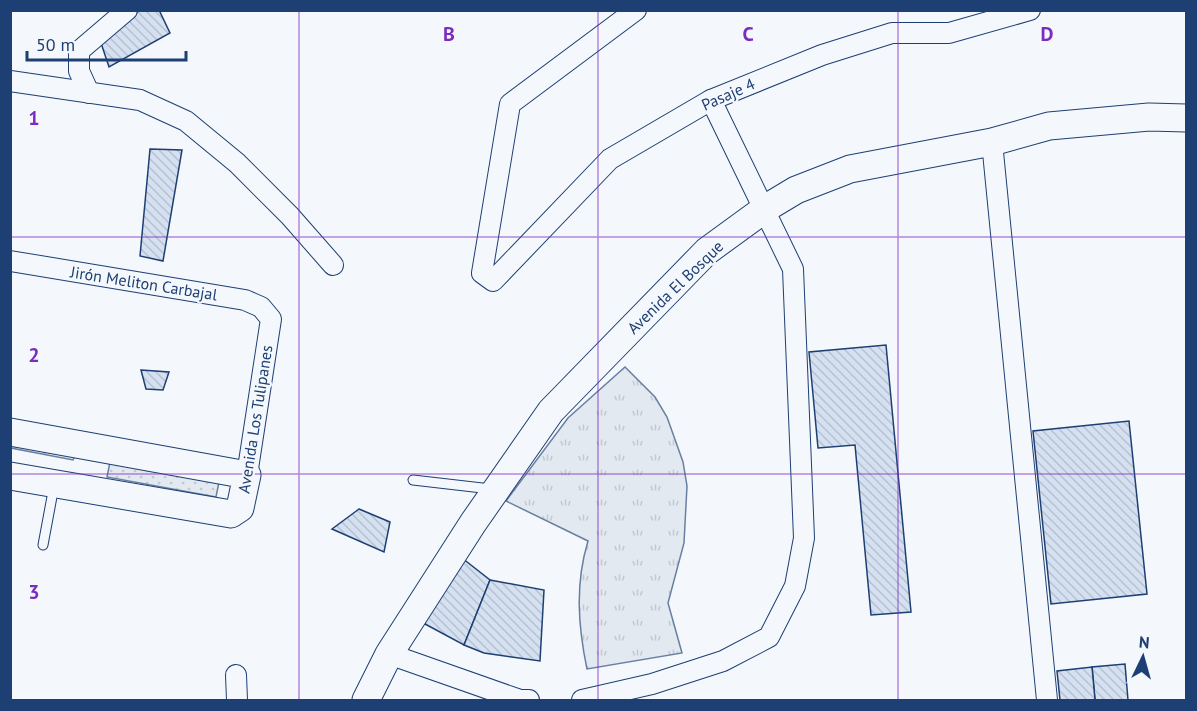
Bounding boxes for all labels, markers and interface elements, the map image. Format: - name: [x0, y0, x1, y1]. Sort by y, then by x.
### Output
- text: B: [443, 21, 455, 47]
- text: C: [742, 21, 754, 47]
- text: D: [1041, 21, 1054, 47]
- scale bar: [27, 24, 186, 62]
- text: 50 m: [36, 33, 75, 56]
- street label: Pasaje 4: [698, 73, 758, 115]
- text: 1: [28, 105, 40, 131]
- street label: Avenida El Bosque: [623, 236, 727, 338]
- street label: Jirón Meliton Carbajal: [68, 261, 219, 305]
- text: 2: [28, 342, 40, 368]
- street label: Avenida Los Tulipanes: [233, 343, 277, 495]
- text: 3: [28, 579, 40, 605]
- north arrow: [1113, 627, 1173, 687]
- text: N: [1138, 632, 1150, 652]

